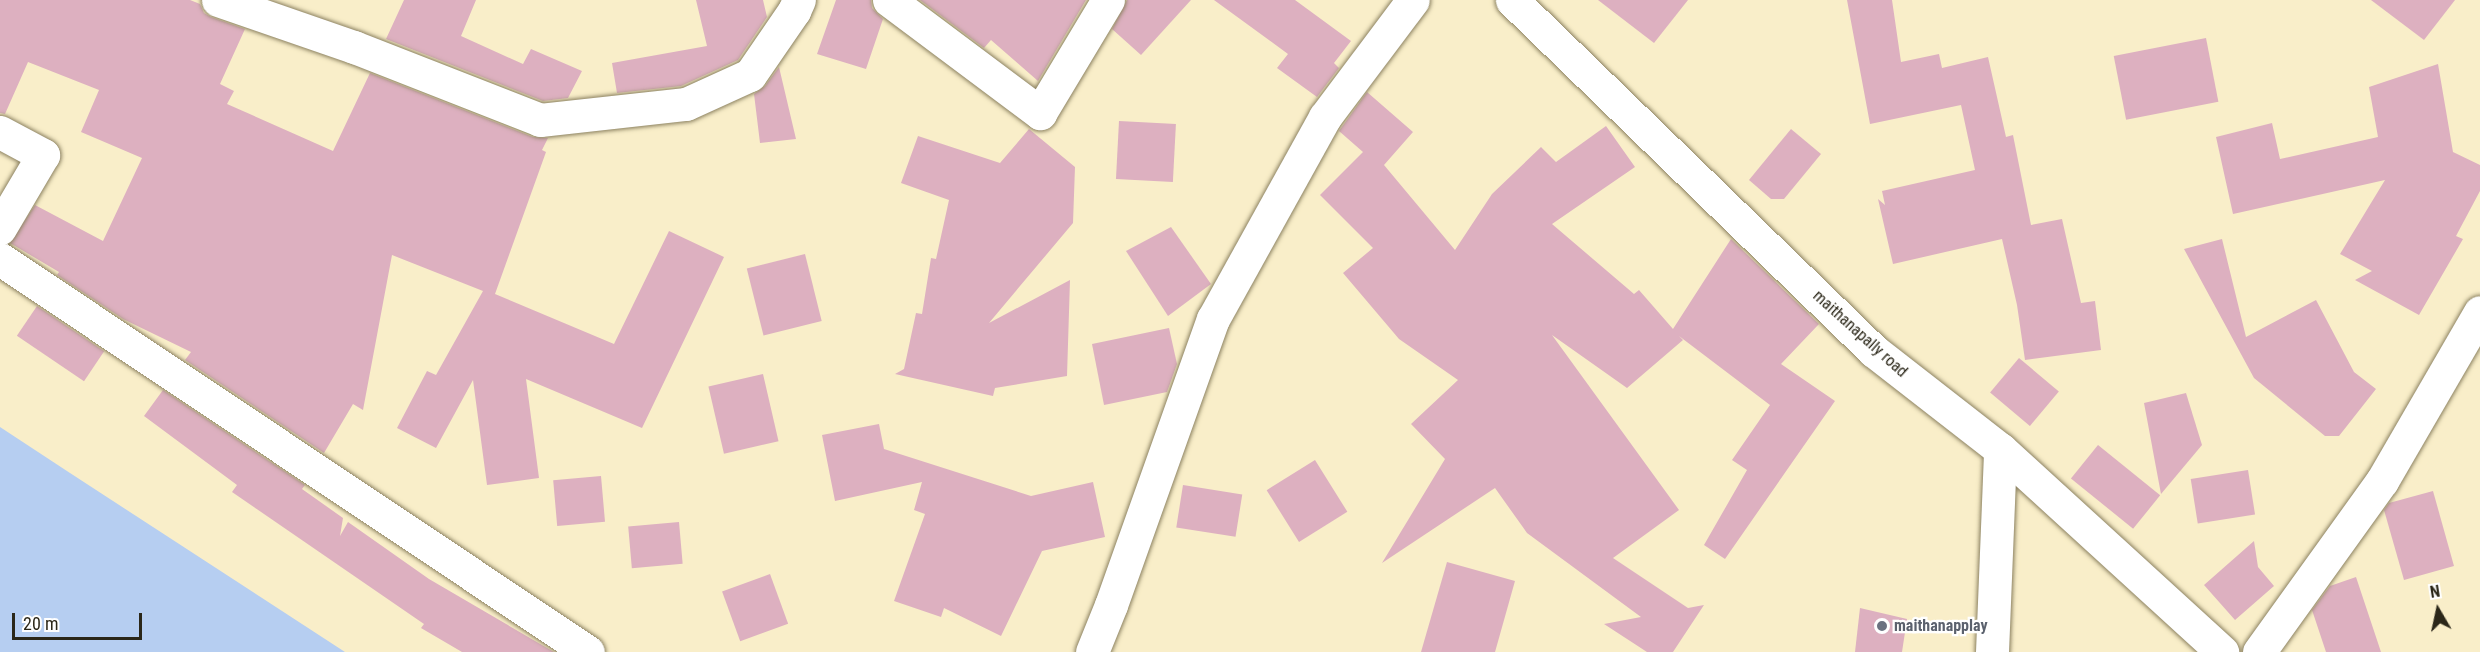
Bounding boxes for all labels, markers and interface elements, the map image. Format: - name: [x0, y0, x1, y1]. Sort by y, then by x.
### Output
- street label: maithanapally road: [1809, 287, 1911, 381]
- north arrow: [2408, 580, 2468, 640]
- text: N: [2429, 582, 2441, 602]
- scale bar: [15, 601, 146, 639]
- text: 20 m: [23, 613, 58, 634]
- place label: maithanapplay: [1894, 616, 1988, 636]
- marker: maithanapplay: [1875, 619, 1889, 633]

